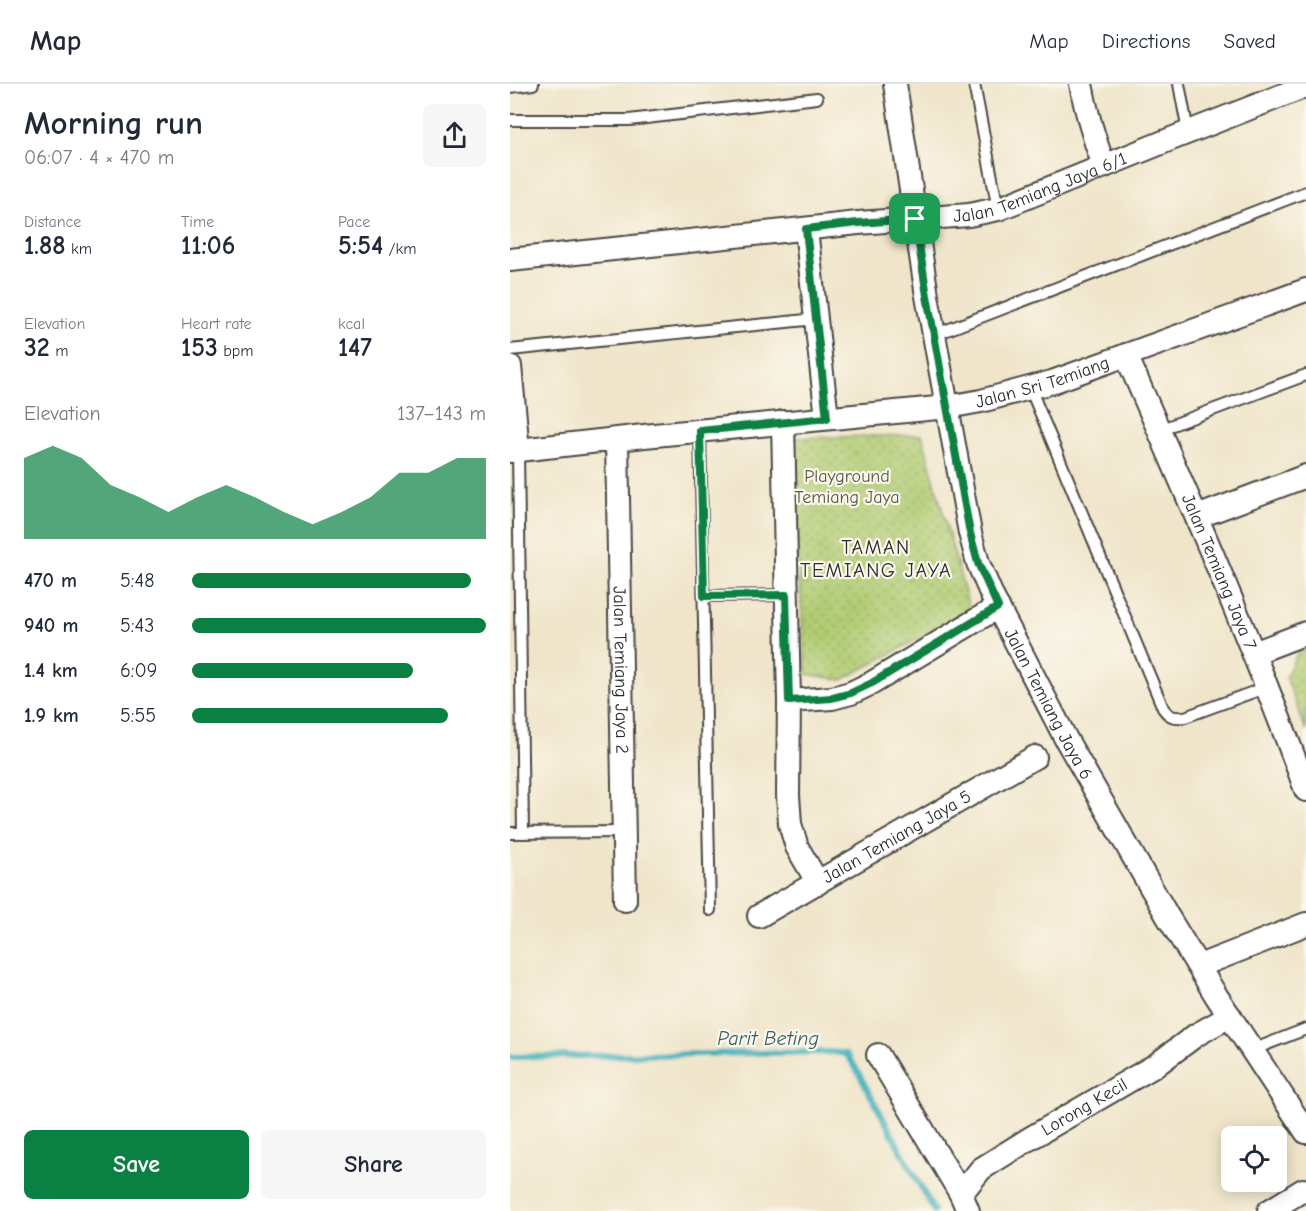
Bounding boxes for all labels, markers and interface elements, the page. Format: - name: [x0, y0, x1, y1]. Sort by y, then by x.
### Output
- text: Map: [30, 25, 81, 57]
- text: Map: [1029, 29, 1069, 53]
- text: Directions: [1102, 29, 1191, 53]
- text: Saved: [1224, 29, 1276, 53]
- text: Morning run: [24, 104, 203, 142]
- button: share: [423, 104, 486, 167]
- text: 06:07 · 4 × 470 m: [24, 146, 174, 169]
- street label: Jalan Temiang Jaya 6/1: [953, 148, 1130, 227]
- pin: [889, 193, 940, 244]
- icon: arrive: [898, 202, 931, 235]
- text: Distance: [24, 213, 81, 231]
- text: Time: [181, 213, 214, 231]
- text: Pace: [338, 213, 370, 231]
- text: 1.88: [24, 231, 66, 261]
- text: 11:06: [181, 231, 235, 261]
- text: 5:54: [338, 231, 383, 261]
- text: km: [66, 240, 92, 258]
- text: /km: [383, 240, 417, 258]
- text: Elevation: [24, 315, 85, 333]
- text: Heart rate: [181, 315, 252, 333]
- text: kcal: [338, 315, 365, 333]
- text: 32: [24, 333, 50, 363]
- text: 153: [181, 333, 218, 363]
- text: 147: [338, 333, 372, 363]
- text: m: [50, 342, 68, 360]
- text: bpm: [218, 342, 253, 360]
- street label: Jalan Sri Temiang: [974, 352, 1112, 412]
- text: Elevation: [24, 402, 101, 425]
- text: 137–143 m: [397, 402, 486, 425]
- park label: Playground Temiang Jaya: [794, 466, 900, 508]
- street label: Jalan Temiang Jaya 7: [1177, 491, 1261, 653]
- district label: TAMAN TEMIANG JAYA: [800, 536, 952, 582]
- text: 470 m: [24, 569, 77, 592]
- text: 5:48: [120, 569, 154, 592]
- street label: Jalan Temiang Jaya 2: [609, 586, 633, 754]
- text: 940 m: [24, 614, 78, 637]
- text: 5:43: [120, 614, 154, 637]
- street label: Jalan Temiang Jaya 6: [1000, 625, 1097, 783]
- text: 1.4 km: [24, 659, 78, 682]
- text: 6:09: [120, 659, 157, 682]
- text: 1.9 km: [24, 704, 79, 727]
- text: 5:55: [120, 704, 156, 727]
- street label: Jalan Temiang Jaya 5: [819, 786, 975, 888]
- water label: Parit Beting: [717, 1027, 819, 1050]
- street label: Lorong Kecil: [1038, 1074, 1131, 1140]
- map controls: [1221, 1126, 1287, 1192]
- button: locate: [1221, 1126, 1287, 1192]
- button: Save: [24, 1130, 249, 1199]
- button: Share: [261, 1130, 486, 1199]

